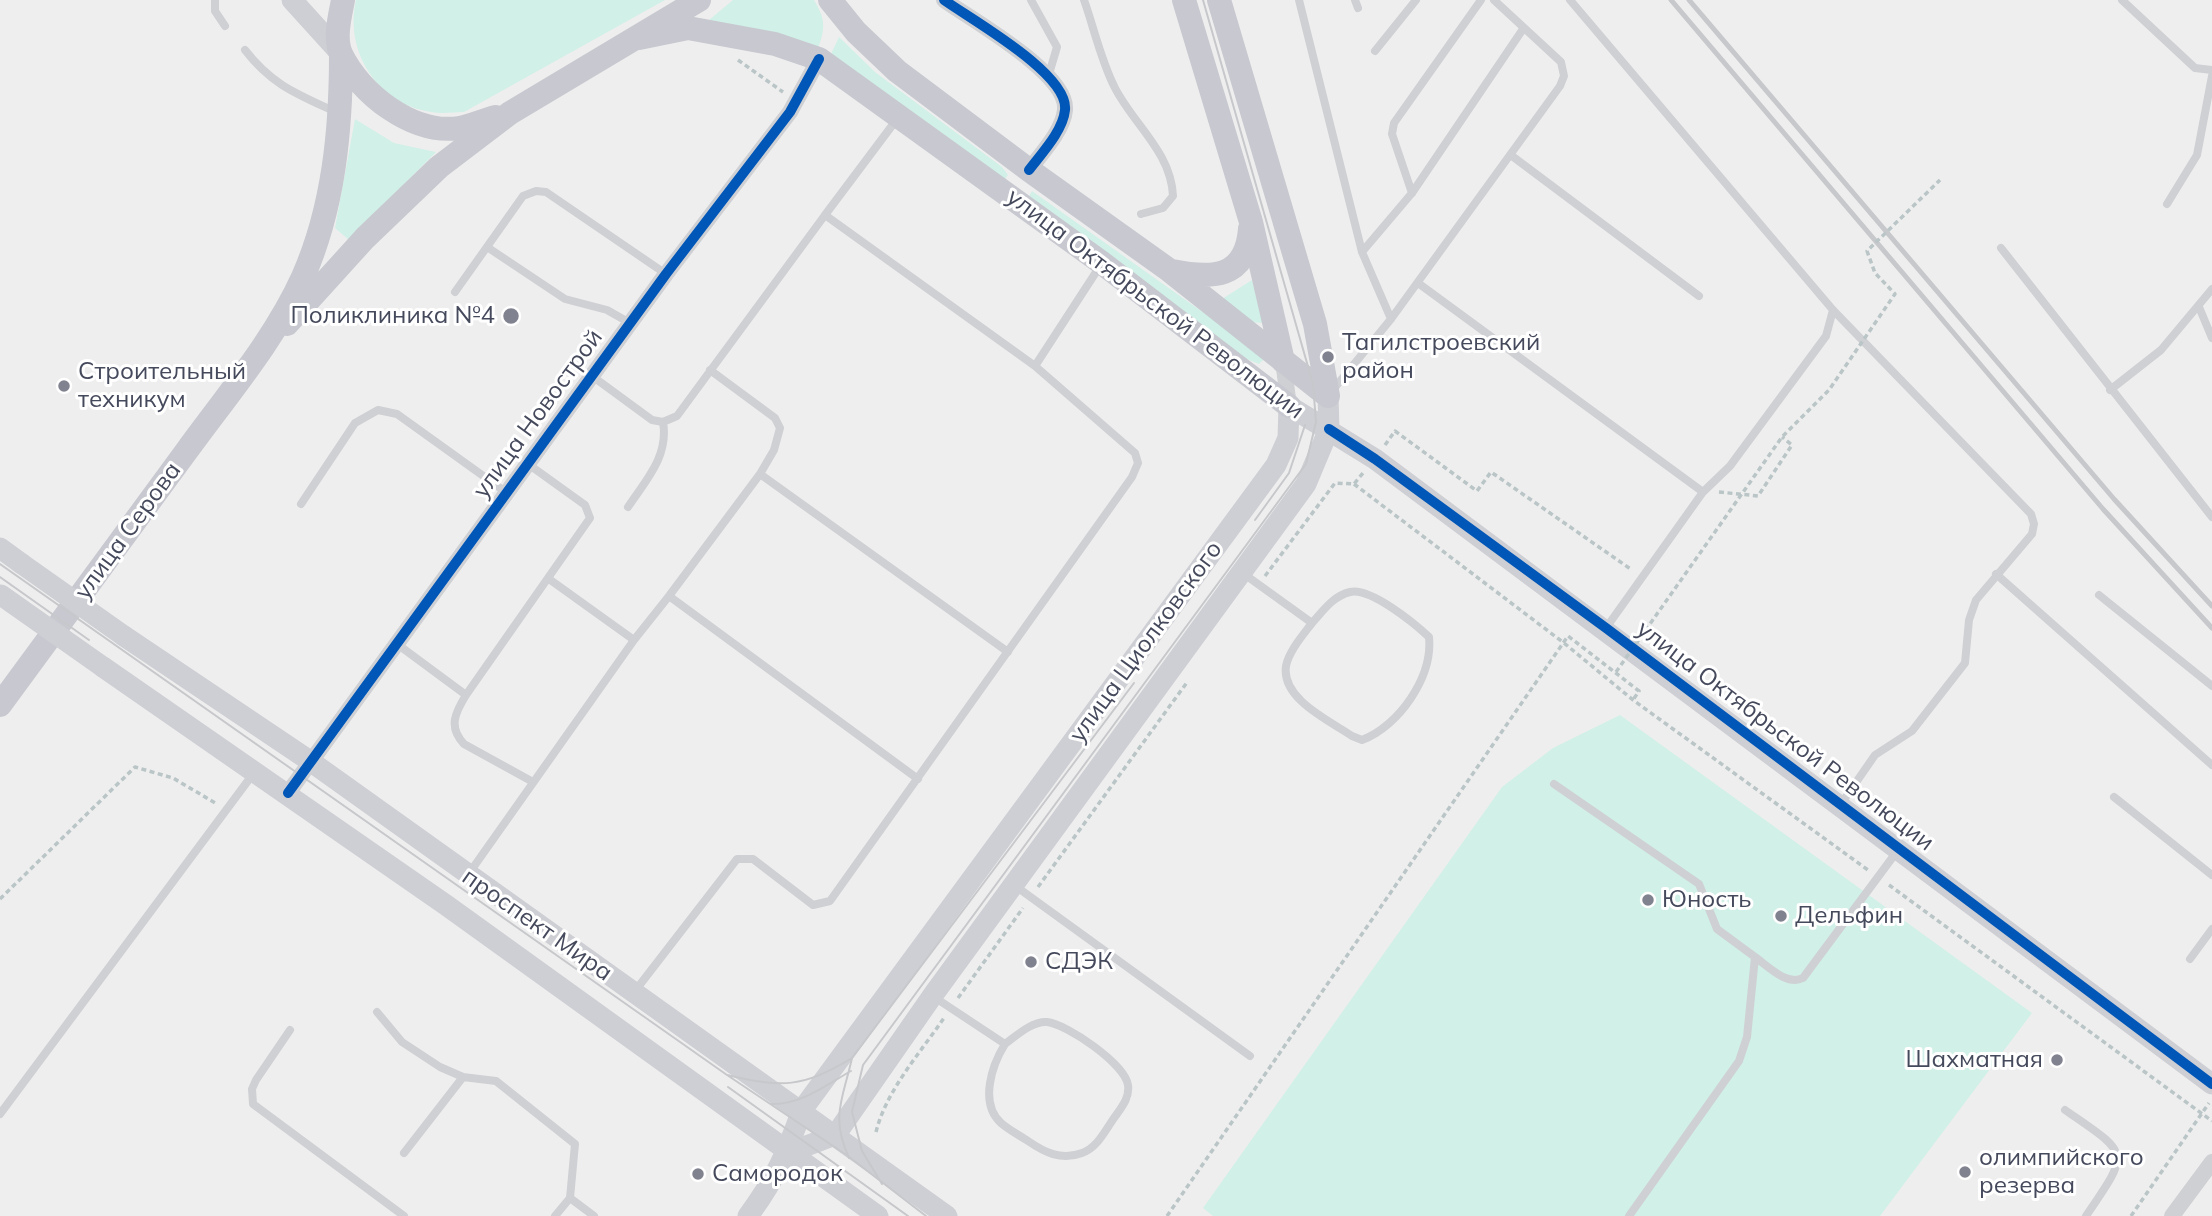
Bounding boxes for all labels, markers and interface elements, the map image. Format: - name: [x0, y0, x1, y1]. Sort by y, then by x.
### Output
- street label: улица Октябрьской Революции: [1001, 183, 1309, 425]
- place label: Поликлиника №4: [290, 302, 495, 330]
- marker: Поликлиника №4: [501, 306, 521, 326]
- street label: улица Новострой: [467, 324, 609, 504]
- place label: Тагилстроевский район: [1342, 329, 1540, 385]
- marker: Тагилстроевский район: [1320, 349, 1336, 365]
- place label: Строительный техникум: [78, 358, 246, 414]
- marker: Строительный техникум: [56, 378, 72, 394]
- street label: улица Серова: [69, 457, 187, 605]
- street label: улица Циолковского: [1063, 536, 1229, 748]
- street label: улица Октябрьской Революции: [1631, 615, 1939, 857]
- street label: проспект Мира: [456, 862, 618, 988]
- place label: Юность: [1662, 886, 1751, 914]
- marker: Юность: [1640, 892, 1656, 908]
- place label: Дельфин: [1795, 902, 1903, 930]
- marker: Дельфин: [1773, 908, 1789, 924]
- place label: СДЭК: [1045, 948, 1113, 976]
- marker: СДЭК: [1023, 954, 1039, 970]
- place label: Шахматная: [1905, 1046, 2043, 1074]
- marker: Шахматная: [2049, 1052, 2065, 1068]
- place label: олимпийского резерва: [1979, 1144, 2144, 1200]
- place label: Самородок: [712, 1160, 843, 1188]
- marker: олимпийского резерва: [1957, 1164, 1973, 1180]
- marker: Самородок: [690, 1166, 706, 1182]

